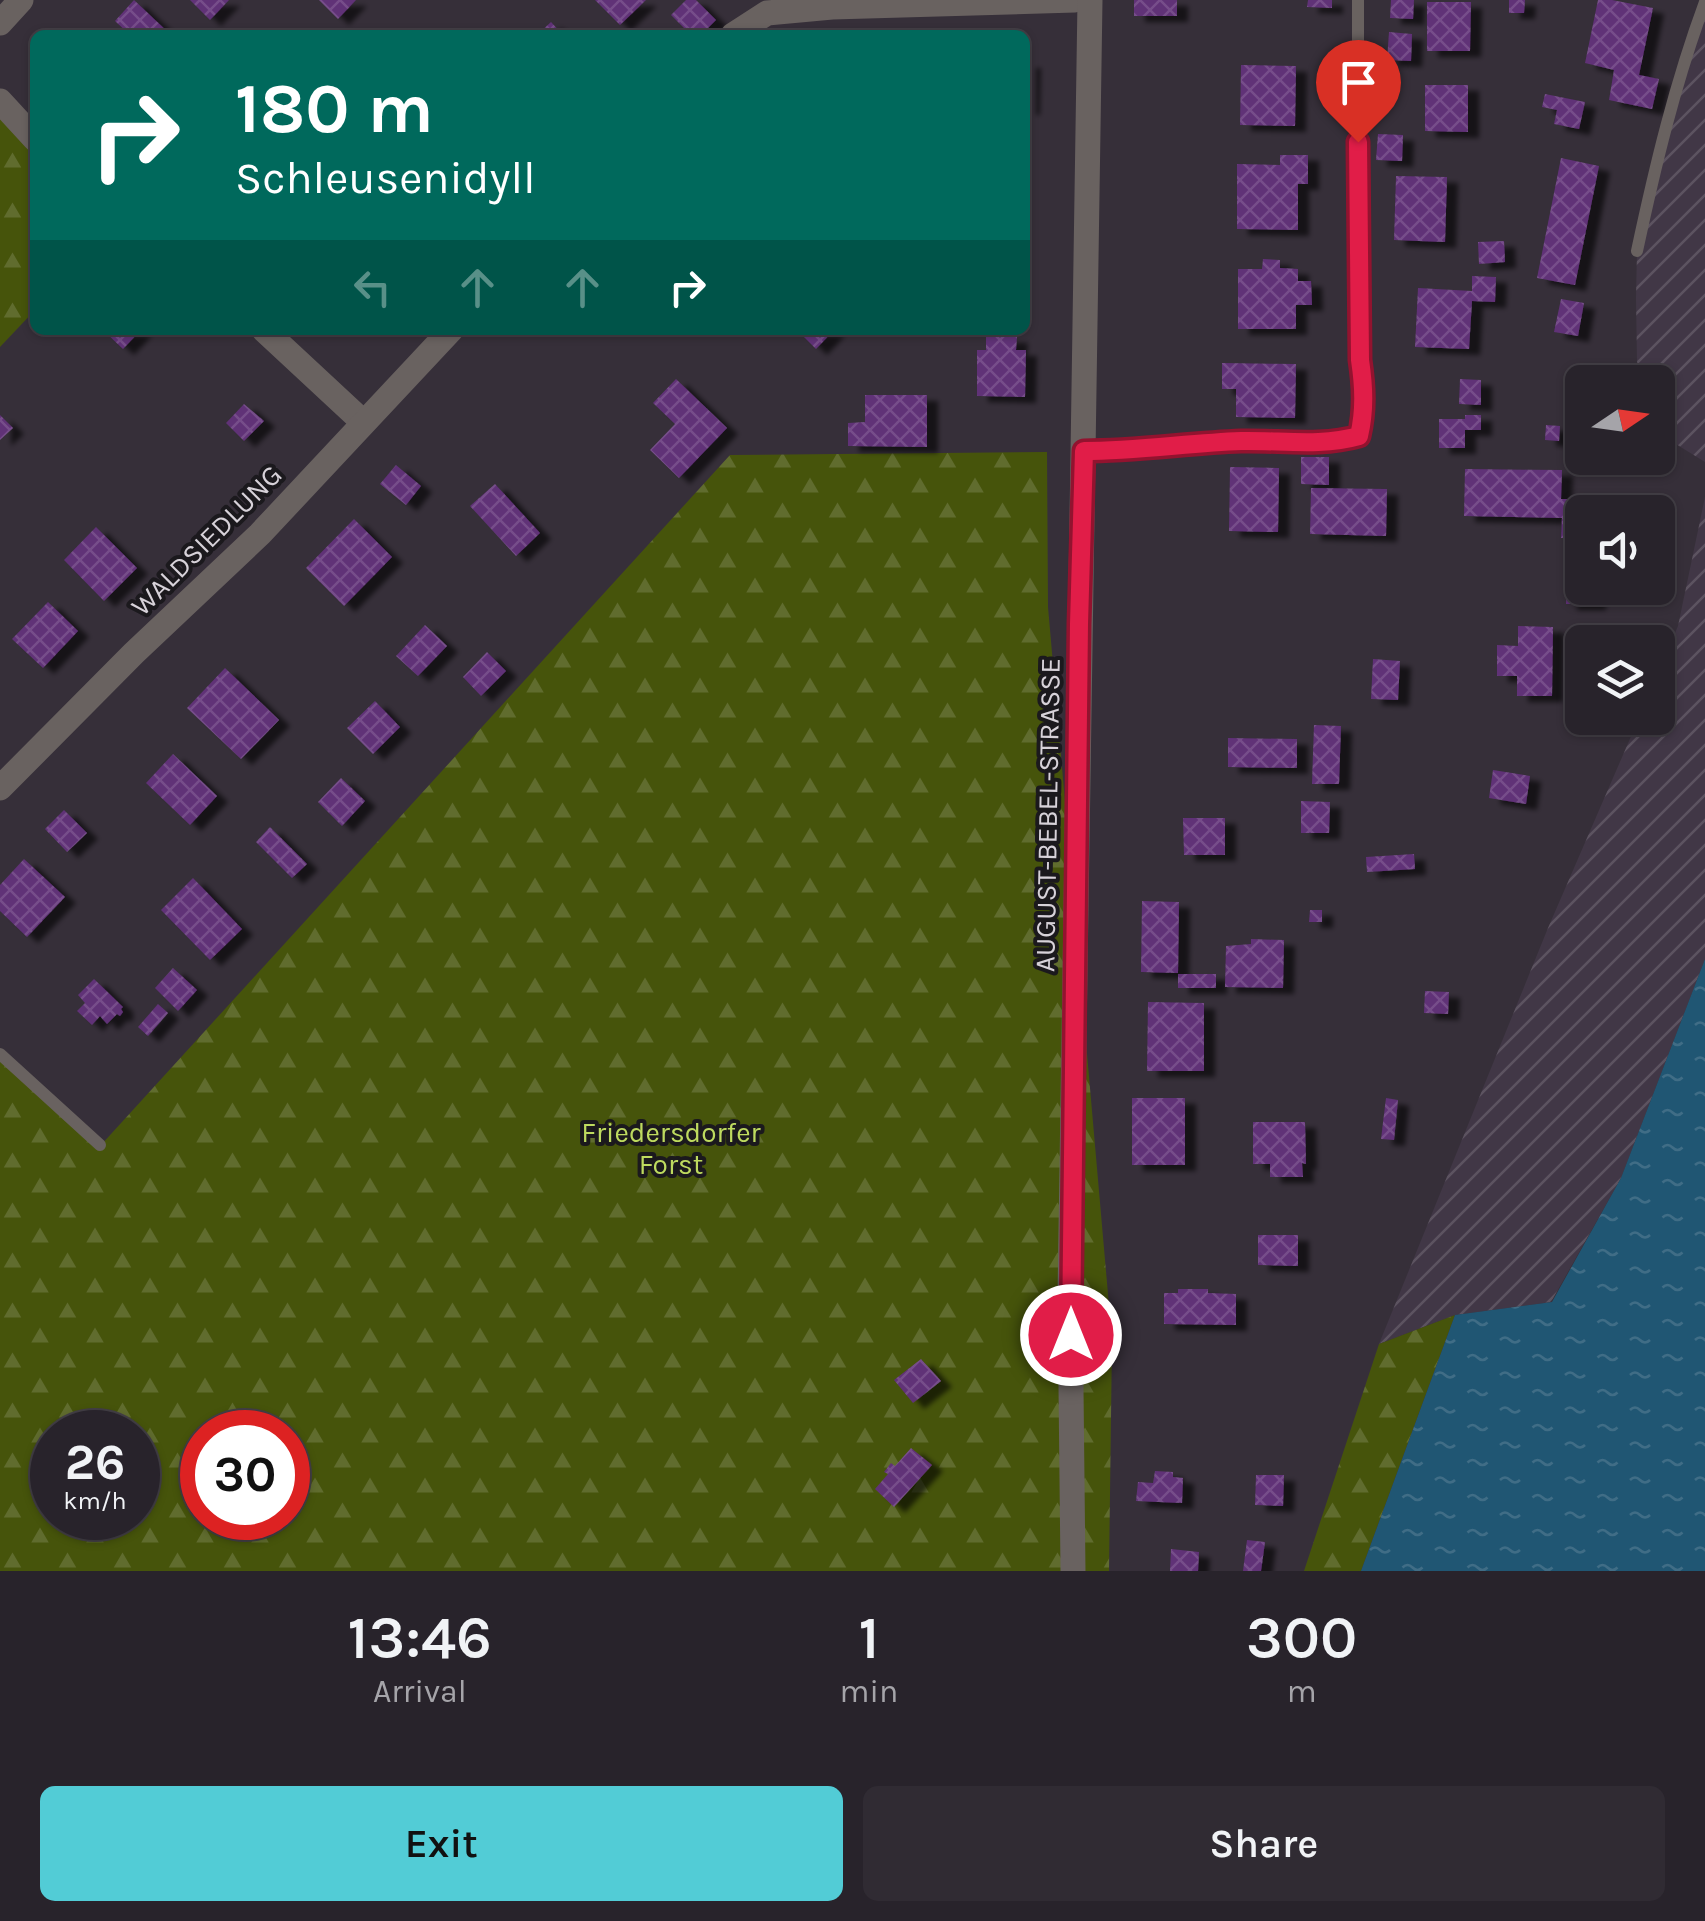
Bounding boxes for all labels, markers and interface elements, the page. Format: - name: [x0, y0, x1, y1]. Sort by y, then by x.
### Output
- pin: [1316, 40, 1401, 143]
- icon: arrive: [1331, 55, 1386, 110]
- text: 180 m: [235, 68, 434, 150]
- icon: right: [70, 70, 200, 200]
- text: Schleusenidyll: [235, 152, 536, 204]
- icon: left: [345, 260, 400, 315]
- icon: ahead: [450, 260, 505, 315]
- icon: ahead: [555, 260, 610, 315]
- icon: right: [660, 260, 715, 315]
- north arrow: [1565, 365, 1675, 475]
- map controls: [1565, 365, 1675, 735]
- street label: WALDSIEDLUNG: [124, 458, 288, 622]
- button: sound: [1565, 495, 1675, 605]
- button: layers: [1565, 625, 1675, 735]
- street label: AUGUST-BEBEL-STRASSE: [1028, 658, 1067, 972]
- park label: Friedersdorfer Forst: [581, 1116, 762, 1181]
- position arrow: [1019, 1283, 1123, 1387]
- speed limit sign: 30: [180, 1410, 310, 1540]
- text: 26: [65, 1433, 125, 1492]
- text: km/h: [63, 1486, 127, 1515]
- text: 13:46: [348, 1603, 492, 1673]
- text: 1: [858, 1603, 879, 1673]
- text: 300: [1246, 1603, 1357, 1673]
- text: Arrival: [373, 1673, 467, 1710]
- text: min: [840, 1673, 898, 1710]
- text: m: [1287, 1673, 1317, 1710]
- button: Exit: [40, 1786, 843, 1901]
- button: Share: [863, 1786, 1665, 1901]

